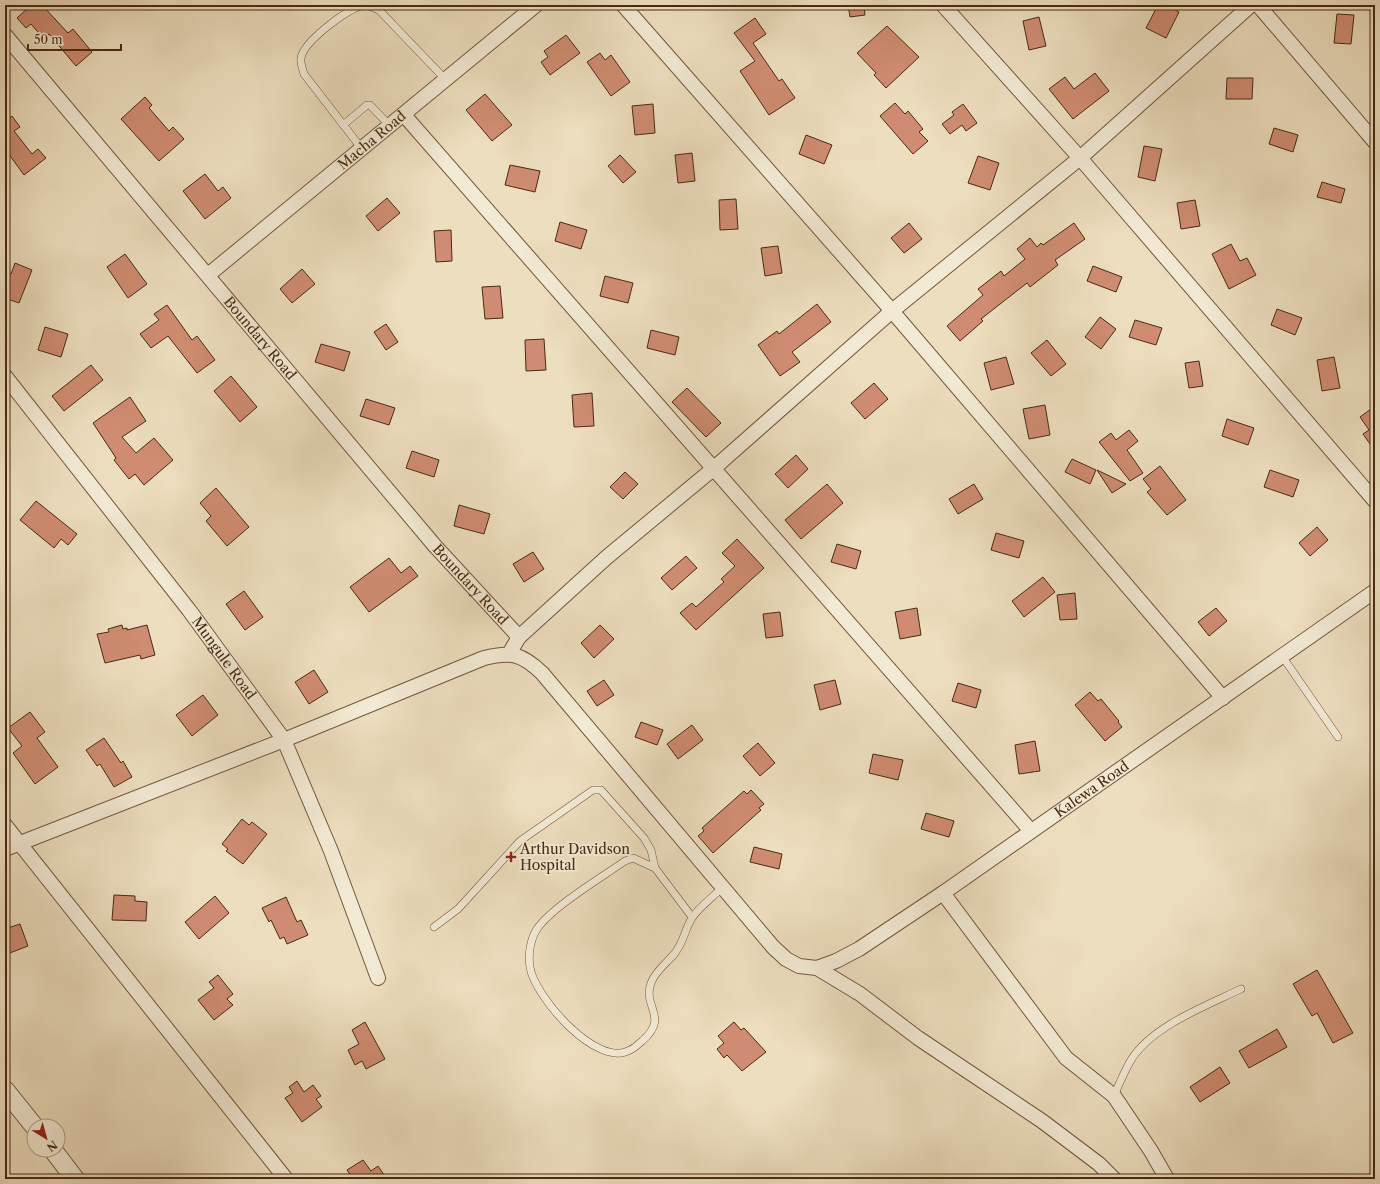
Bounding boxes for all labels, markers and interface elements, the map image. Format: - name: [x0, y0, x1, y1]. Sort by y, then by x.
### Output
- scale bar: [28, 26, 121, 52]
- text: 50 m: [34, 32, 63, 47]
- street label: Macha Road: [334, 107, 410, 174]
- street label: Boundary Road: [220, 293, 300, 384]
- street label: Boundary Road: [429, 540, 512, 629]
- street label: Mungule Road: [188, 613, 260, 703]
- street label: Kalewa Road: [1051, 757, 1133, 821]
- place label: Arthur Davidson Hospital: [519, 840, 630, 874]
- marker: Arthur Davidson Hospital: [505, 851, 517, 863]
- north arrow: [26, 1118, 66, 1158]
- text: N: [44, 1138, 60, 1155]

